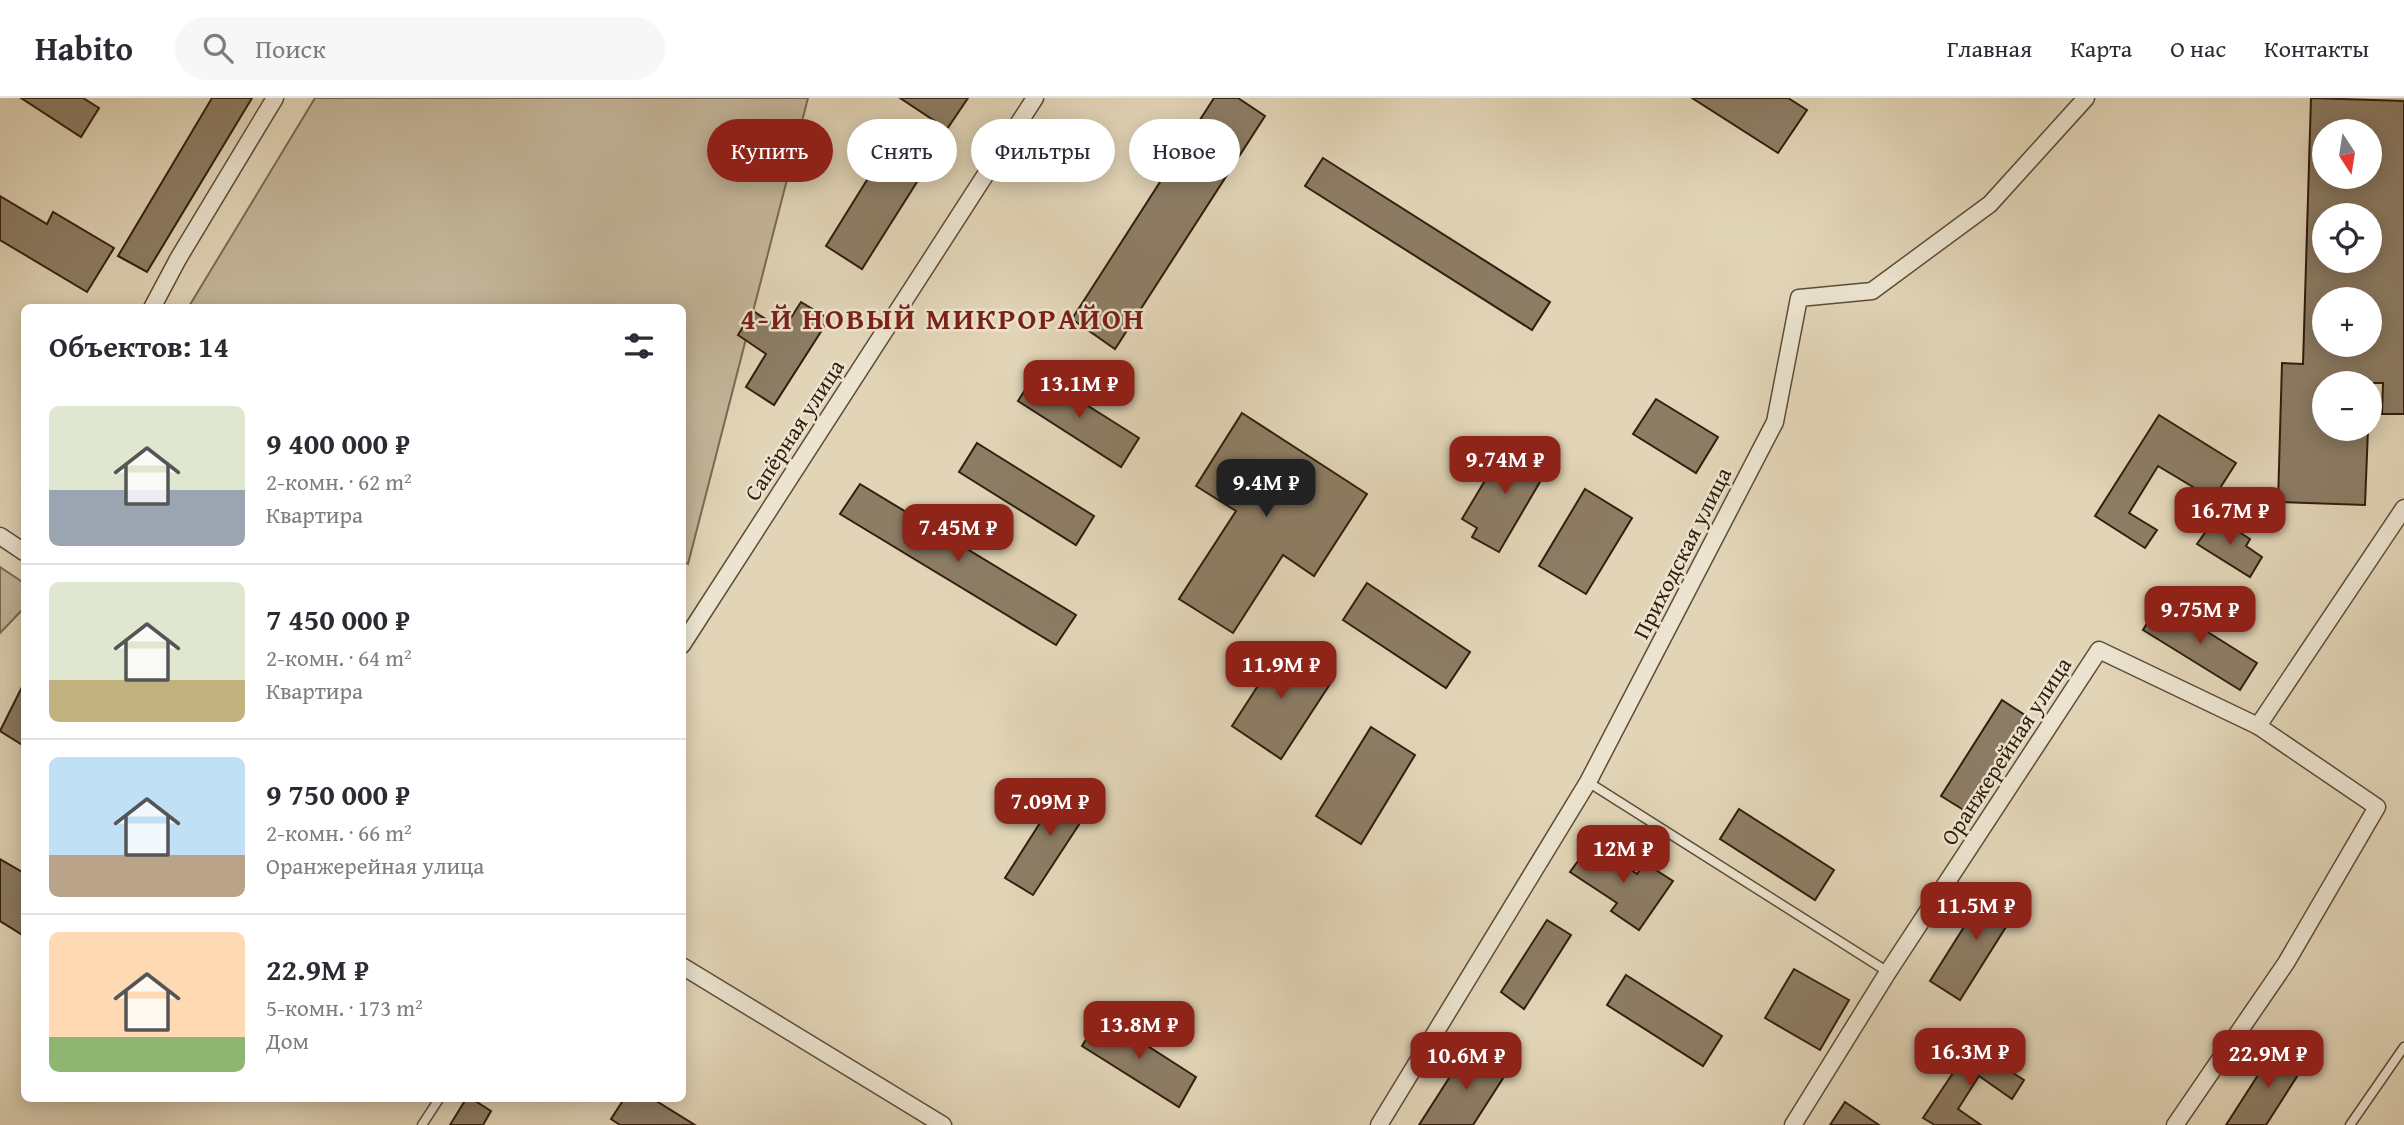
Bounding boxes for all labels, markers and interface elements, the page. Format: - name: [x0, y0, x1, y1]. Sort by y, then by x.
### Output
- search box: [175, 17, 665, 80]
- text: Habito: [35, 24, 133, 72]
- icon: search: [199, 29, 237, 67]
- text: Поиск: [255, 29, 326, 68]
- text: Главная: [1947, 31, 2032, 66]
- text: Карта: [2070, 31, 2132, 66]
- text: О нас: [2170, 31, 2226, 66]
- text: Контакты: [2264, 31, 2369, 66]
- chip: Купить: [707, 119, 833, 182]
- chip: Снять: [847, 119, 957, 182]
- chip: Фильтры: [971, 119, 1115, 182]
- chip: Новое: [1129, 119, 1240, 182]
- north arrow: [2312, 119, 2382, 189]
- map controls: [2312, 119, 2382, 441]
- button: locate: [2312, 203, 2382, 273]
- button: +: [2312, 287, 2382, 357]
- district label: 4-Й НОВЫЙ МИКРОРАЙОН: [740, 296, 1146, 340]
- text: Объектов: 14: [49, 324, 229, 368]
- icon: filters: [620, 327, 658, 365]
- street label: Сапёрная улица: [735, 352, 852, 507]
- pin: 13.1M ₽: [1014, 360, 1144, 420]
- text: 13.1M ₽: [1039, 366, 1119, 399]
- button: −: [2312, 371, 2382, 441]
- text: 9 400 000 ₽: [266, 421, 410, 465]
- icon: home: [105, 434, 189, 518]
- pin: 9.74M ₽: [1440, 436, 1570, 496]
- text: 9.74M ₽: [1465, 442, 1545, 475]
- pin: 9.4M ₽: [1209, 460, 1323, 519]
- street label: Приходская улица: [1624, 461, 1739, 644]
- text: 2-комн. · 62 m²: [266, 465, 412, 498]
- text: 9.4M ₽: [1232, 465, 1300, 498]
- pin: 16.7M ₽: [2165, 488, 2295, 547]
- text: 16.7M ₽: [2190, 493, 2270, 526]
- text: Квартира: [266, 498, 363, 531]
- pin: 7.45M ₽: [893, 504, 1023, 564]
- text: 7.45M ₽: [918, 510, 998, 543]
- pin: 9.75M ₽: [2135, 587, 2265, 646]
- text: 9.75M ₽: [2160, 592, 2240, 625]
- text: 7 450 000 ₽: [266, 597, 410, 641]
- icon: home: [105, 610, 189, 694]
- text: 2-комн. · 64 m²: [266, 641, 412, 674]
- pin: 11.9M ₽: [1216, 642, 1346, 701]
- text: 11.9M ₽: [1241, 647, 1321, 680]
- street label: Оранжерейная улица: [1932, 650, 2079, 851]
- text: Квартира: [266, 674, 363, 707]
- text: 9 750 000 ₽: [266, 772, 410, 816]
- pin: 7.09M ₽: [985, 778, 1115, 838]
- text: 7.09M ₽: [1010, 784, 1090, 817]
- icon: home: [105, 785, 189, 869]
- text: 2-комн. · 66 m²: [266, 816, 412, 849]
- pin: 12M ₽: [1574, 826, 1672, 885]
- text: 12M ₽: [1593, 831, 1653, 864]
- text: Оранжерейная улица: [266, 849, 484, 882]
- pin: 11.5M ₽: [1911, 882, 2041, 942]
- text: 11.5M ₽: [1936, 888, 2016, 921]
- text: 22.9M ₽: [266, 947, 369, 991]
- icon: home: [105, 960, 189, 1044]
- text: 5-комн. · 173 m²: [266, 991, 423, 1024]
- pin: 13.8M ₽: [1074, 1002, 1204, 1061]
- text: 13.8M ₽: [1099, 1007, 1179, 1040]
- text: Дом: [266, 1024, 309, 1057]
- pin: 16.3M ₽: [1905, 1028, 2035, 1088]
- pin: 22.9M ₽: [2203, 1030, 2333, 1090]
- pin: 10.6M ₽: [1401, 1032, 1531, 1092]
- text: 16.3M ₽: [1930, 1034, 2010, 1067]
- text: 22.9M ₽: [2228, 1036, 2308, 1069]
- text: 10.6M ₽: [1426, 1038, 1506, 1071]

